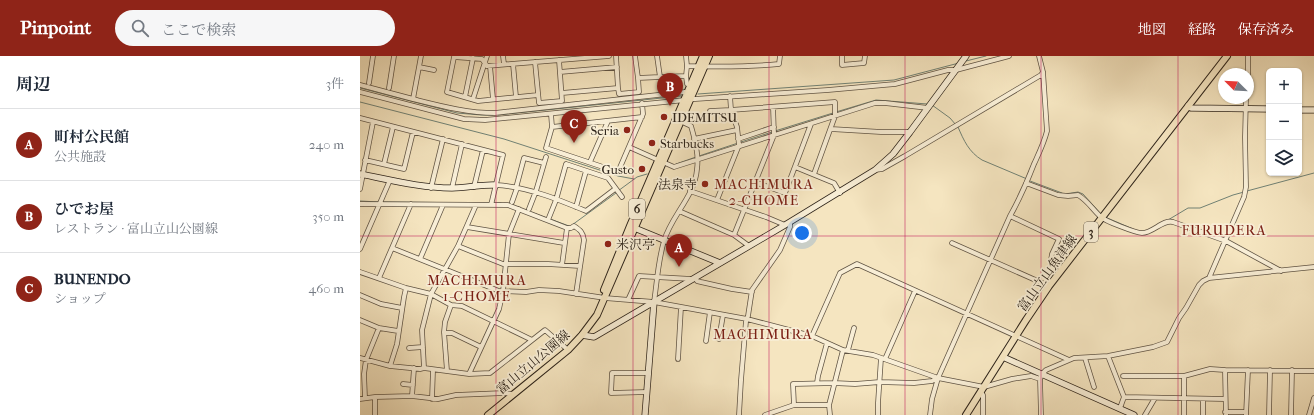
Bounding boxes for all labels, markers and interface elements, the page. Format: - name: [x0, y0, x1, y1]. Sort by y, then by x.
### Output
- search box: [115, 10, 395, 46]
- text: Pinpoint: [20, 17, 91, 39]
- icon: search: [129, 17, 151, 39]
- text: ここで検索: [161, 21, 236, 39]
- text: 地図: [1138, 21, 1166, 38]
- text: 経路: [1188, 21, 1216, 38]
- text: 保存済み: [1238, 21, 1294, 38]
- north arrow: [1218, 68, 1254, 104]
- map controls: [1266, 68, 1302, 176]
- button: +: [1266, 68, 1302, 104]
- pin: B: [657, 73, 683, 106]
- text: 周辺: [16, 74, 50, 94]
- text: 3件: [326, 76, 344, 91]
- button: −: [1266, 104, 1302, 140]
- pin: C: [561, 110, 587, 143]
- place label: IDEMITSU: [672, 110, 737, 125]
- marker: IDEMITSU: [659, 112, 669, 122]
- place label: Seria: [590, 123, 620, 138]
- marker: Seria: [622, 125, 632, 135]
- text: 町村公民館: [54, 128, 129, 146]
- place label: Starbucks: [660, 136, 714, 151]
- text: A: [25, 137, 33, 152]
- text: 240 m: [309, 137, 344, 152]
- marker: Starbucks: [647, 138, 657, 148]
- button: layers: [1266, 140, 1302, 176]
- text: 公共施設: [54, 149, 106, 164]
- place label: Gusto: [601, 162, 634, 177]
- marker: Gusto: [637, 164, 647, 174]
- district label: MACHIMURA 2-CHOME: [714, 176, 814, 209]
- place label: 法泉寺: [658, 177, 697, 192]
- marker: 法泉寺: [700, 179, 710, 189]
- road number: 6: [629, 199, 645, 219]
- text: ひでお屋: [54, 200, 114, 218]
- text: B: [25, 209, 33, 224]
- text: 350 m: [312, 209, 344, 224]
- text: レストラン · 富山立山公園線: [54, 221, 218, 236]
- road number: 3: [1084, 222, 1098, 242]
- district label: FURUDERA: [1181, 222, 1267, 239]
- your location: [792, 223, 812, 243]
- street label: 富山立山魚津線: [1014, 232, 1080, 314]
- pin: A: [666, 234, 692, 267]
- place label: 米沢亭: [616, 237, 655, 252]
- marker: 米沢亭: [603, 239, 613, 249]
- text: BUNENDO: [54, 270, 131, 288]
- district label: MACHIMURA 1-CHOME: [427, 272, 527, 305]
- text: C: [25, 281, 33, 296]
- text: 460 m: [309, 281, 344, 296]
- text: ショップ: [54, 291, 106, 306]
- district label: MACHIMURA: [713, 326, 813, 343]
- street label: 富山立山公園線: [493, 327, 573, 397]

